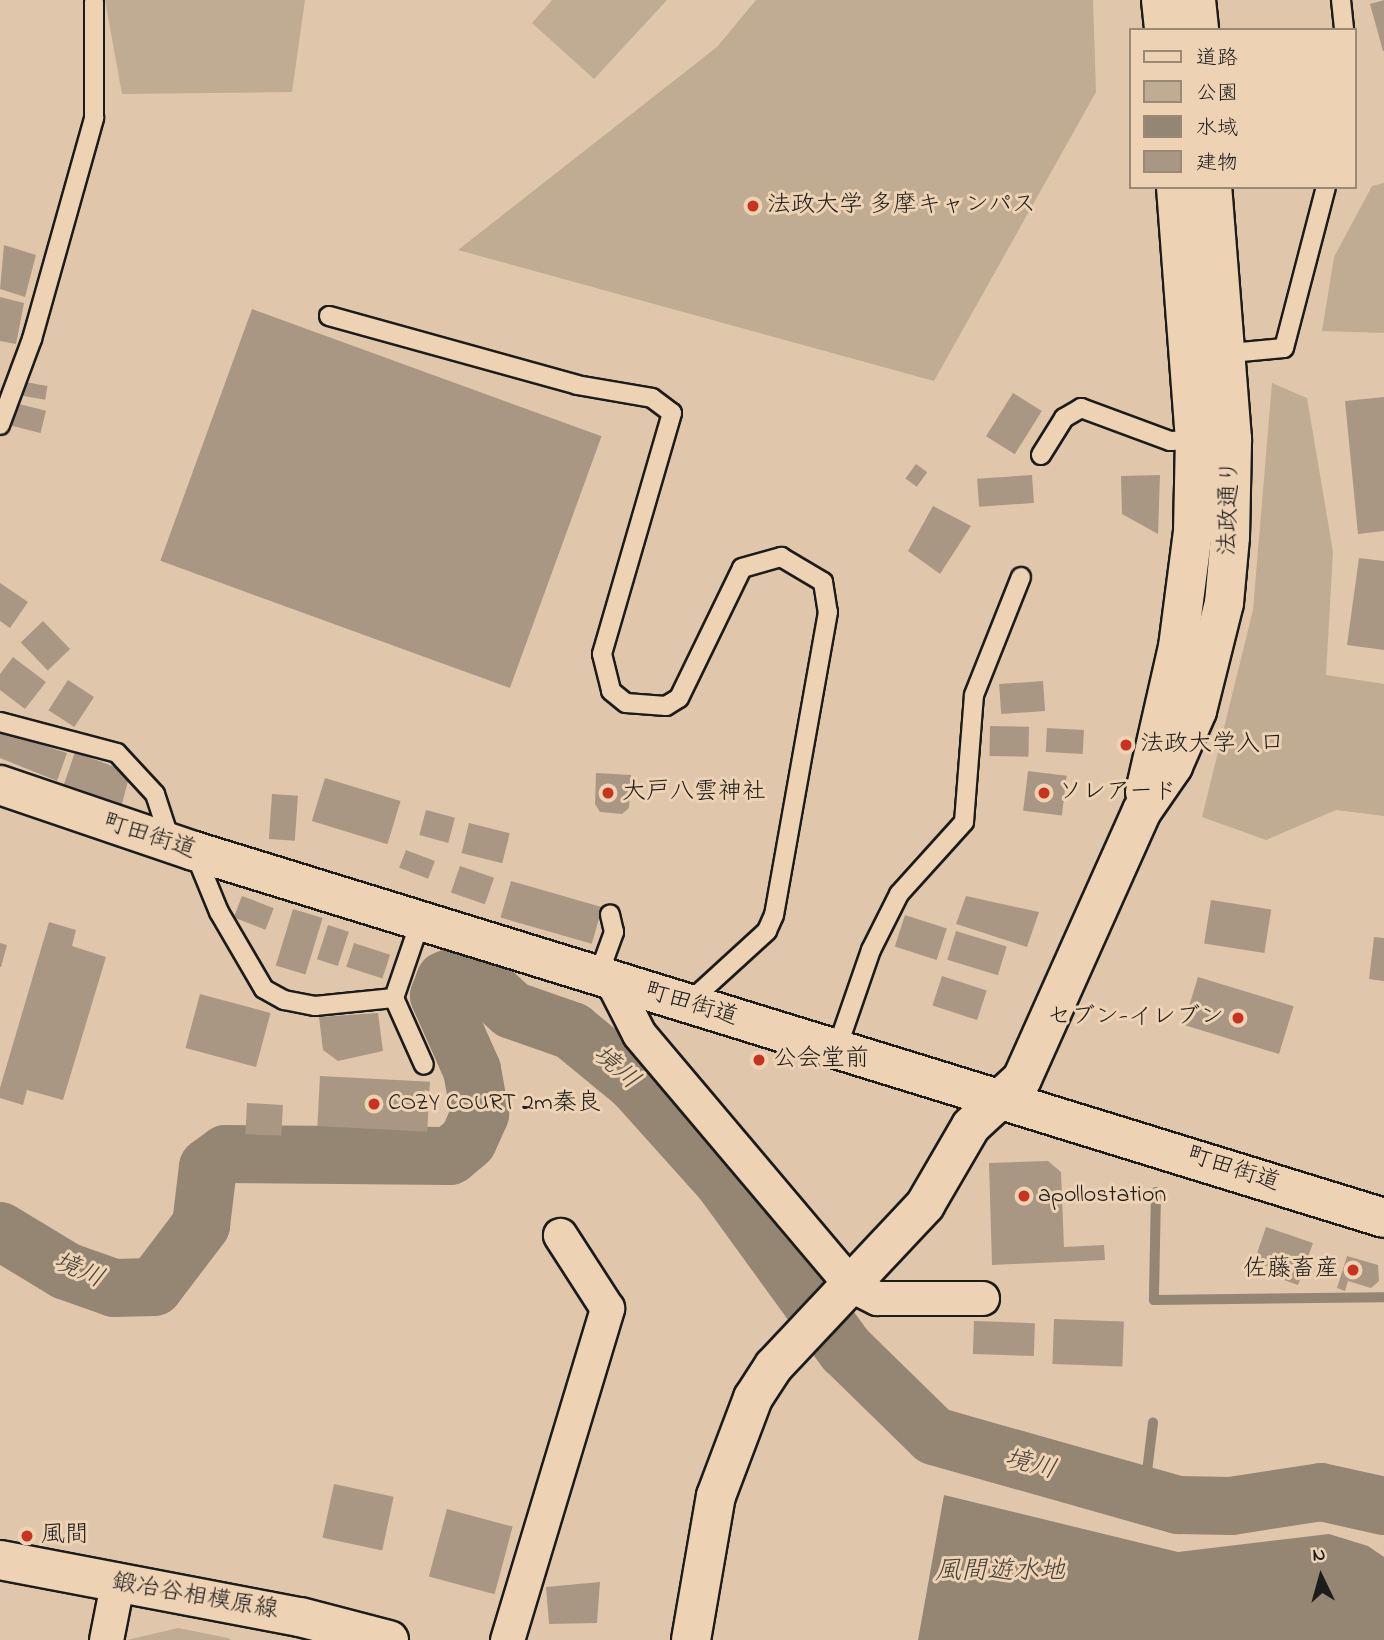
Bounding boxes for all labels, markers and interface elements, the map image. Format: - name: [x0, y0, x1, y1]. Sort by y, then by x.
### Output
- legend: [1128, 28, 1356, 189]
- text: 道路: [1196, 44, 1238, 74]
- text: 公園: [1196, 79, 1238, 109]
- text: 水域: [1196, 114, 1238, 144]
- text: 建物: [1196, 149, 1238, 179]
- place label: 法政大学 多摩キャンパス: [767, 192, 1037, 220]
- marker: 法政大学 多摩キャンパス: [745, 198, 761, 214]
- street label: 法政通り: [1214, 460, 1246, 556]
- place label: 法政大学入口: [1140, 731, 1284, 759]
- marker: 法政大学入口: [1118, 737, 1134, 753]
- place label: 大戸八雲神社: [622, 779, 766, 807]
- place label: ソレアード: [1058, 779, 1177, 807]
- marker: 大戸八雲神社: [600, 785, 616, 801]
- marker: ソレアード: [1036, 785, 1052, 801]
- street label: 町田街道: [99, 808, 199, 866]
- street label: 町田街道: [641, 977, 741, 1033]
- place label: セブン-イレブン: [1047, 1004, 1224, 1032]
- marker: セブン-イレブン: [1230, 1010, 1246, 1026]
- water label: 境川: [585, 1040, 645, 1098]
- place label: 公会堂前: [773, 1046, 869, 1074]
- marker: 公会堂前: [751, 1052, 767, 1068]
- place label: COZY COURT 2m秦良: [388, 1090, 601, 1118]
- marker: COZY COURT 2m秦良: [366, 1096, 382, 1112]
- street label: 町田街道: [1183, 1141, 1283, 1199]
- place label: apollostation: [1038, 1182, 1166, 1210]
- marker: apollostation: [1016, 1188, 1032, 1204]
- water label: 境川: [48, 1247, 108, 1297]
- place label: 佐藤畜産: [1243, 1256, 1339, 1284]
- marker: 佐藤畜産: [1345, 1262, 1361, 1278]
- water label: 境川: [1001, 1444, 1059, 1488]
- place label: 風間: [41, 1522, 89, 1550]
- marker: 風間: [19, 1528, 35, 1544]
- north arrow: [1286, 1542, 1356, 1612]
- text: N: [1312, 1542, 1327, 1570]
- water label: 風間遊水地: [935, 1557, 1065, 1589]
- street label: 鍛冶谷相模原線: [110, 1568, 280, 1626]

